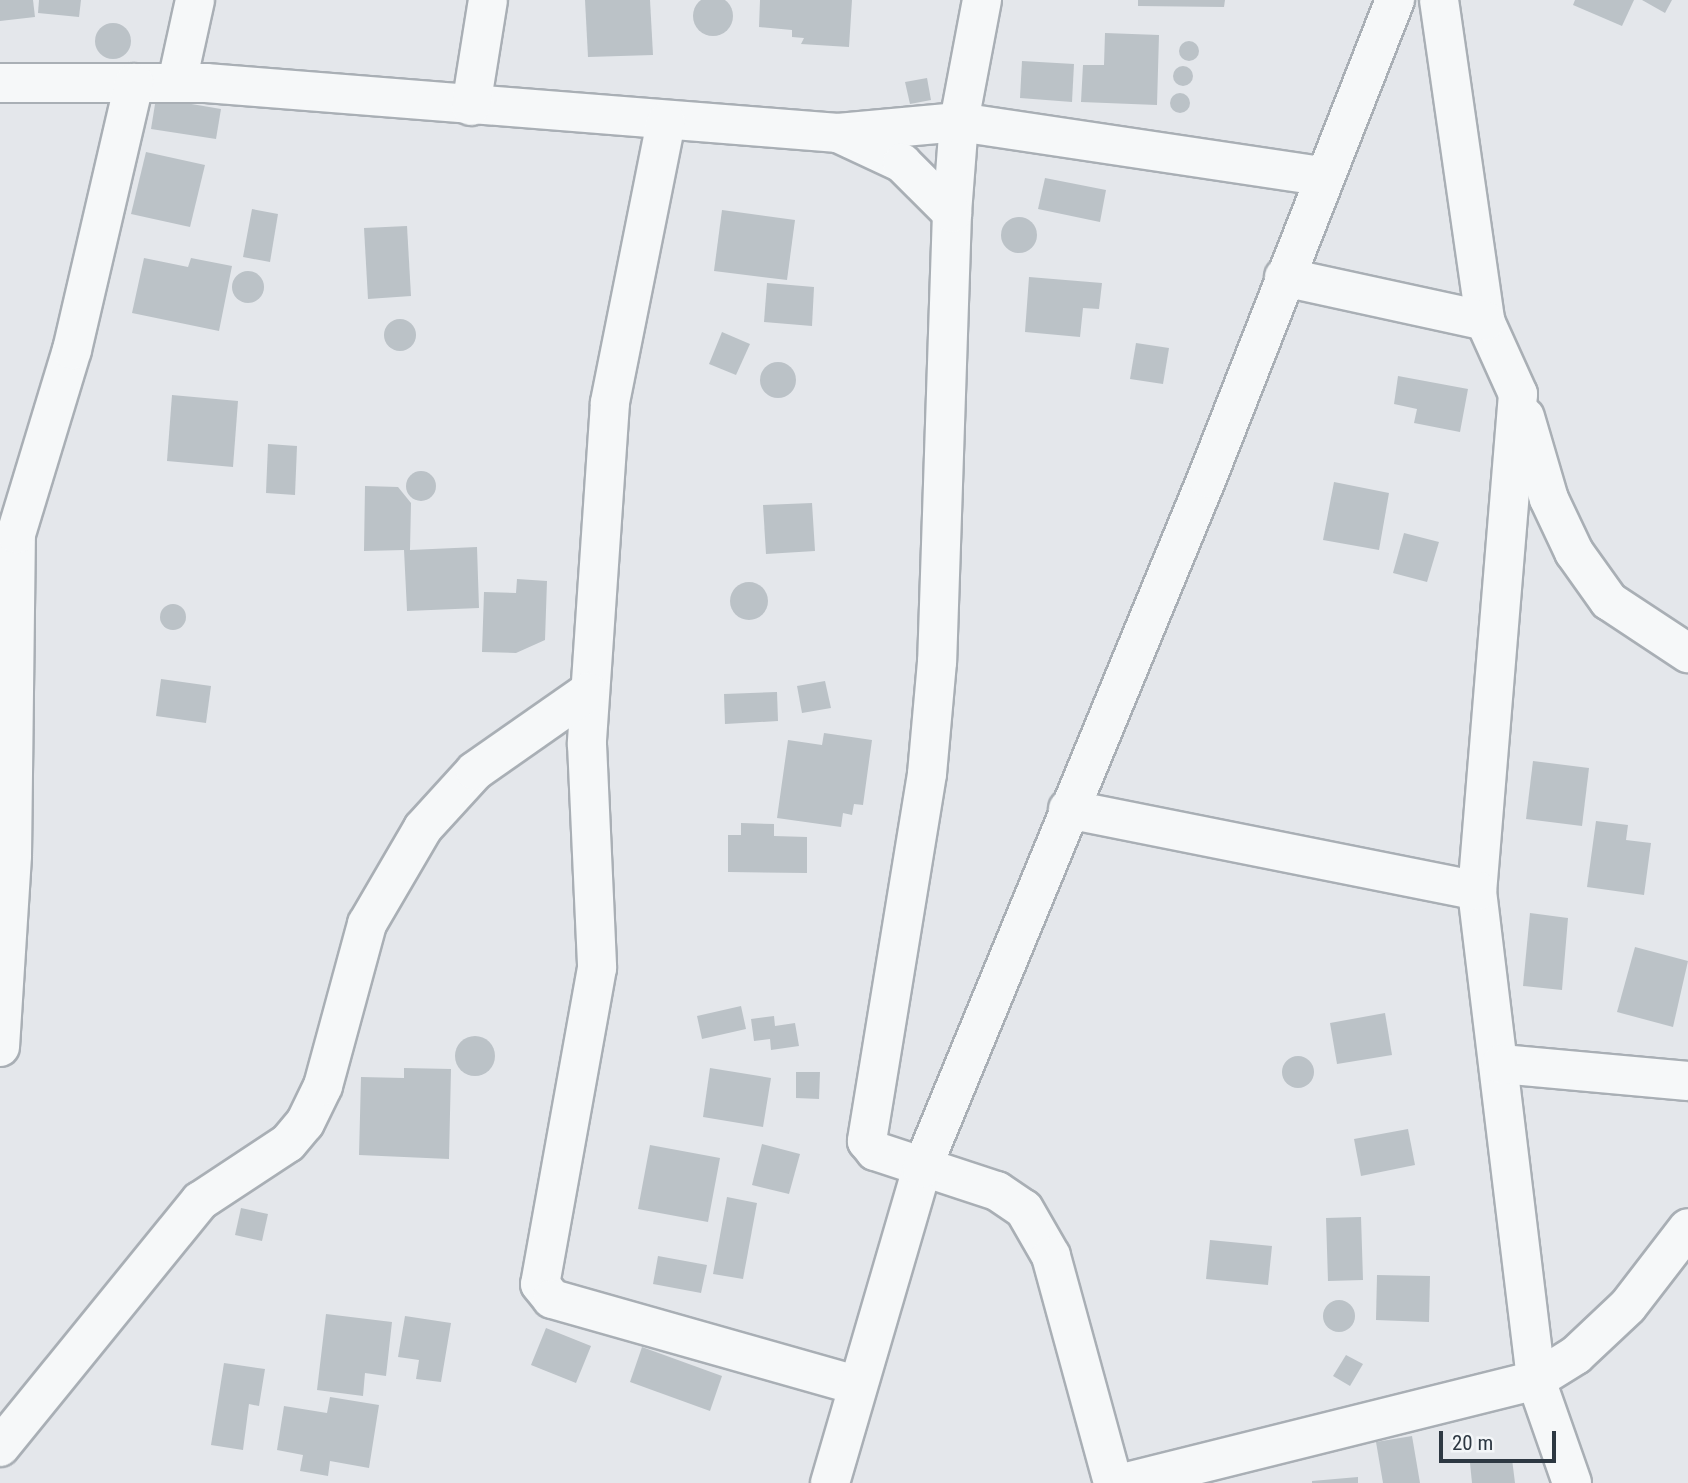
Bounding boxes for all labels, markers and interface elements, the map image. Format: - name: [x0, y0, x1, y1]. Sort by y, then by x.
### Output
- scale bar: [1443, 1416, 1560, 1460]
- text: 20 m: [1452, 1431, 1493, 1455]

